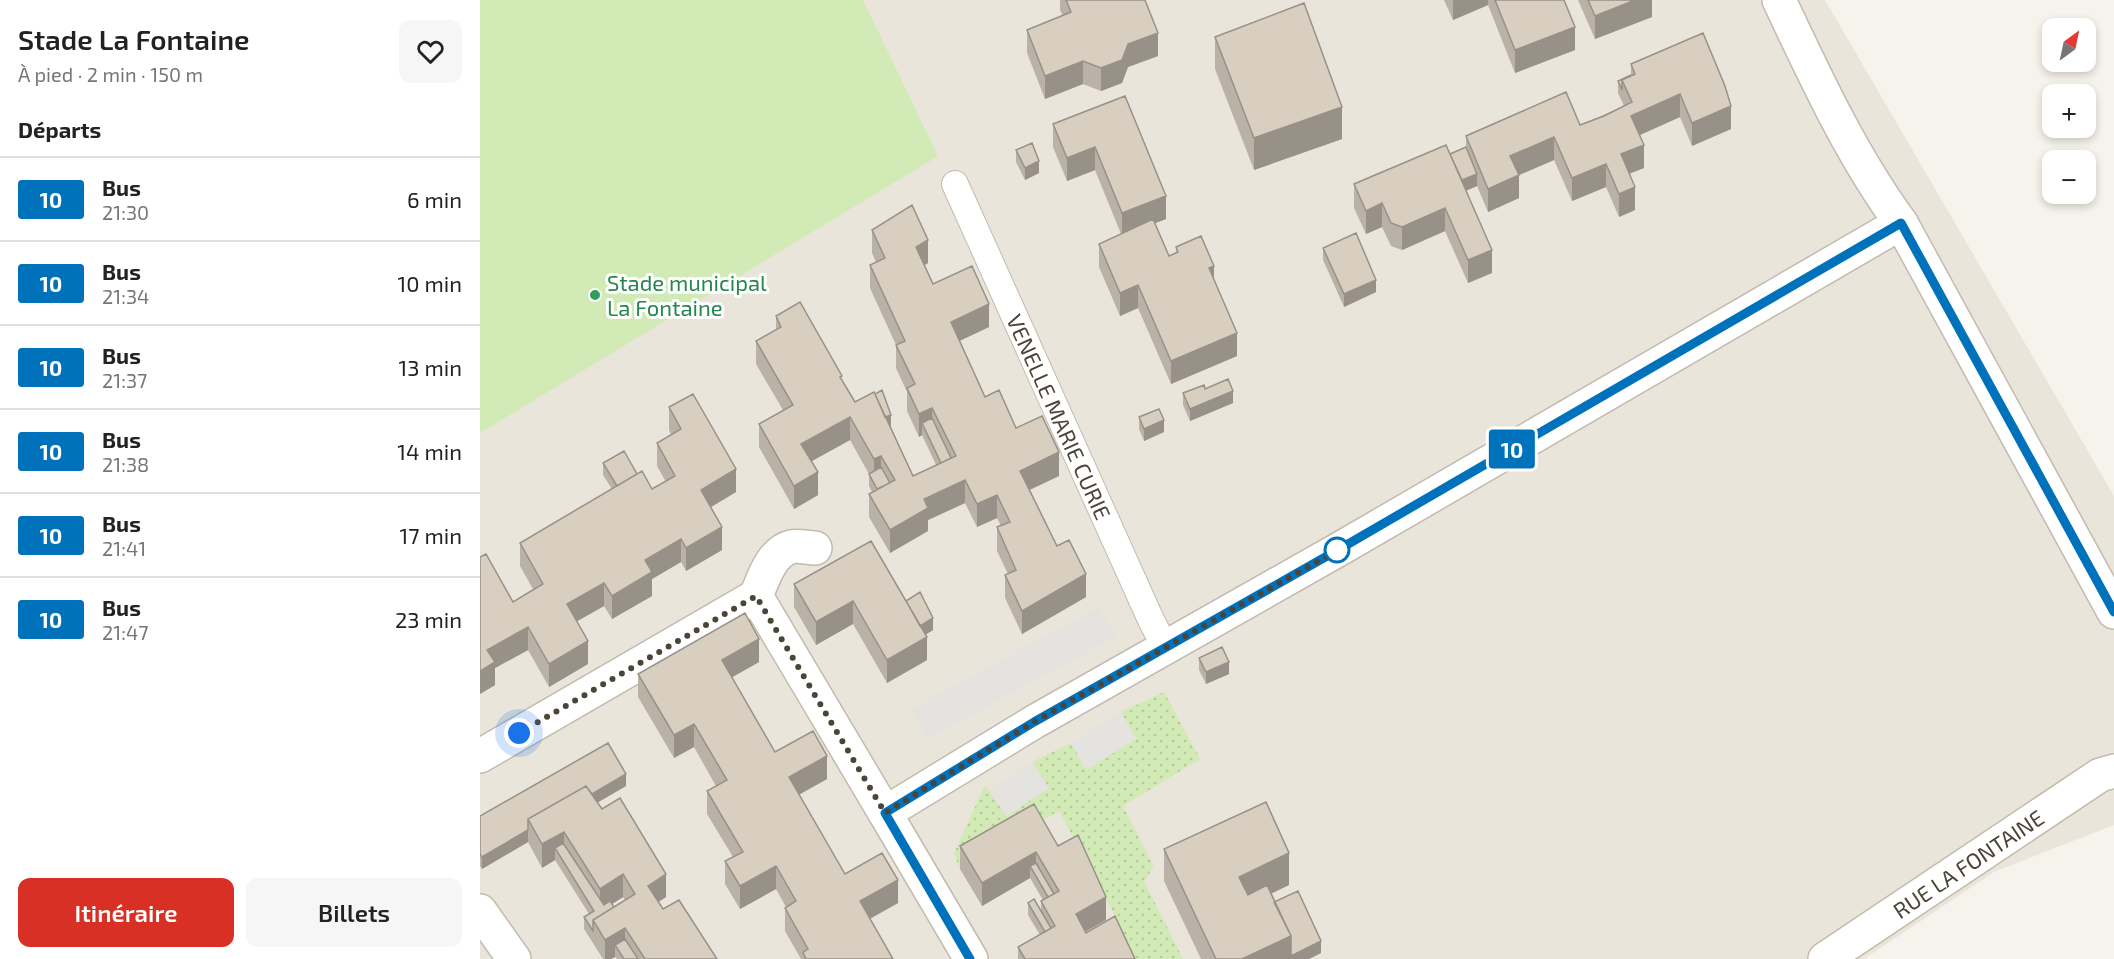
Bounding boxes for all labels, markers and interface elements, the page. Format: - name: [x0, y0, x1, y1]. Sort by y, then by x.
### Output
- north arrow: [2042, 18, 2096, 72]
- map controls: [2042, 18, 2096, 204]
- button: heart: [399, 20, 462, 83]
- text: Stade La Fontaine: [18, 22, 249, 56]
- text: À pied · 2 min · 150 m: [18, 62, 203, 86]
- button: +: [2042, 84, 2096, 138]
- text: Départs: [18, 116, 101, 142]
- button: −: [2042, 150, 2096, 204]
- text: Bus: [102, 174, 141, 200]
- text: 6 min: [407, 186, 462, 212]
- text: 10: [40, 187, 62, 212]
- text: 21:30: [102, 200, 149, 224]
- text: Bus: [102, 258, 141, 284]
- place label: Stade municipal La Fontaine: [607, 269, 767, 320]
- text: 10 min: [398, 270, 462, 296]
- text: 10: [40, 271, 62, 296]
- text: 21:34: [102, 284, 149, 308]
- marker: Stade municipal La Fontaine: [588, 288, 602, 302]
- street label: VENELLE MARIE CURIE: [1002, 310, 1117, 523]
- text: Bus: [102, 342, 141, 368]
- text: 13 min: [399, 354, 462, 380]
- text: 10: [40, 355, 62, 380]
- text: 21:37: [102, 368, 147, 392]
- text: Bus: [102, 426, 141, 452]
- line badge: 10: [1485, 430, 1539, 468]
- text: 10: [1501, 437, 1523, 462]
- text: 14 min: [397, 438, 462, 464]
- text: 10: [40, 439, 62, 464]
- text: 21:38: [102, 452, 149, 476]
- text: Bus: [102, 510, 141, 536]
- text: 17 min: [400, 522, 462, 548]
- text: 10: [40, 523, 62, 548]
- text: 21:41: [102, 536, 146, 560]
- unlabelled marker: [1324, 537, 1350, 563]
- text: Bus: [102, 594, 141, 620]
- text: 23 min: [395, 606, 462, 632]
- text: 10: [40, 607, 62, 632]
- text: 21:47: [102, 620, 148, 644]
- your location: [504, 718, 534, 748]
- street label: RUE LA FONTAINE: [1888, 804, 2048, 923]
- button: Itinéraire: [18, 878, 234, 947]
- button: Billets: [246, 878, 462, 947]

